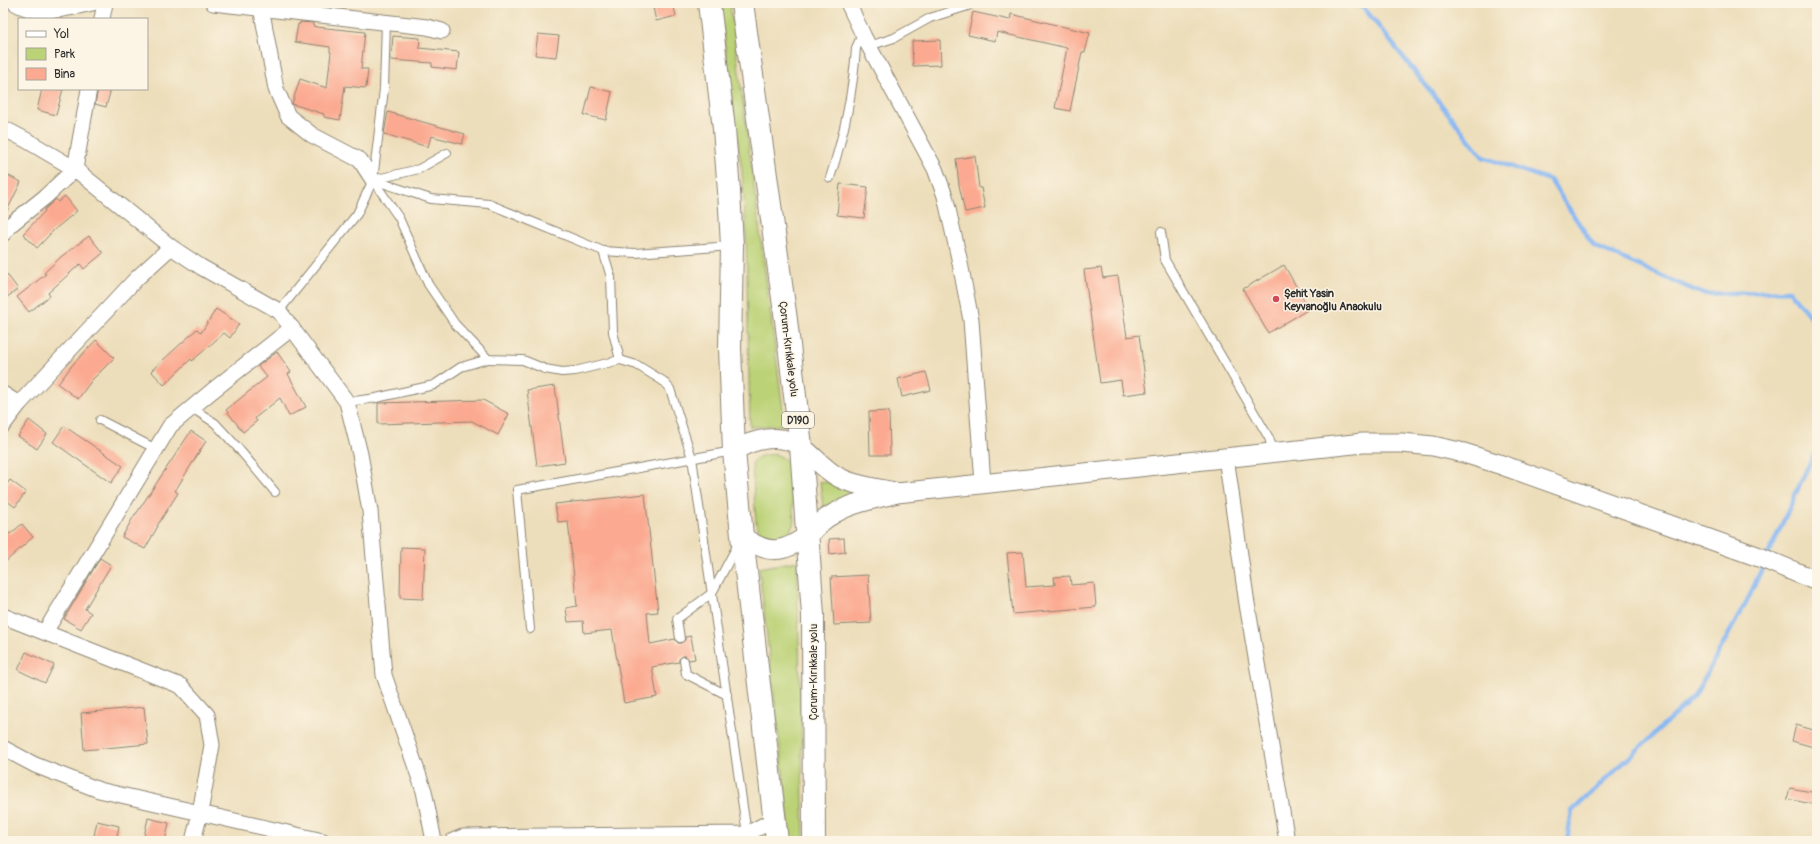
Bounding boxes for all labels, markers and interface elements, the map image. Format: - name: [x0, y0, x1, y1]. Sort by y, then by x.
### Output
- legend: [18, 18, 148, 90]
- text: Yol: [53, 27, 69, 42]
- text: Park: [54, 47, 75, 62]
- text: Bina: [54, 67, 76, 82]
- place label: Şehit Yasin Keyvanoğlu Anaokulu: [1284, 287, 1382, 313]
- marker: Şehit Yasin Keyvanoğlu Anaokulu: [1271, 294, 1281, 304]
- street label: Çorum-Kırıkkale yolu: [776, 300, 801, 398]
- road number: D190: [782, 412, 814, 428]
- street label: Çorum-Kırıkkale yolu: [807, 624, 820, 720]

